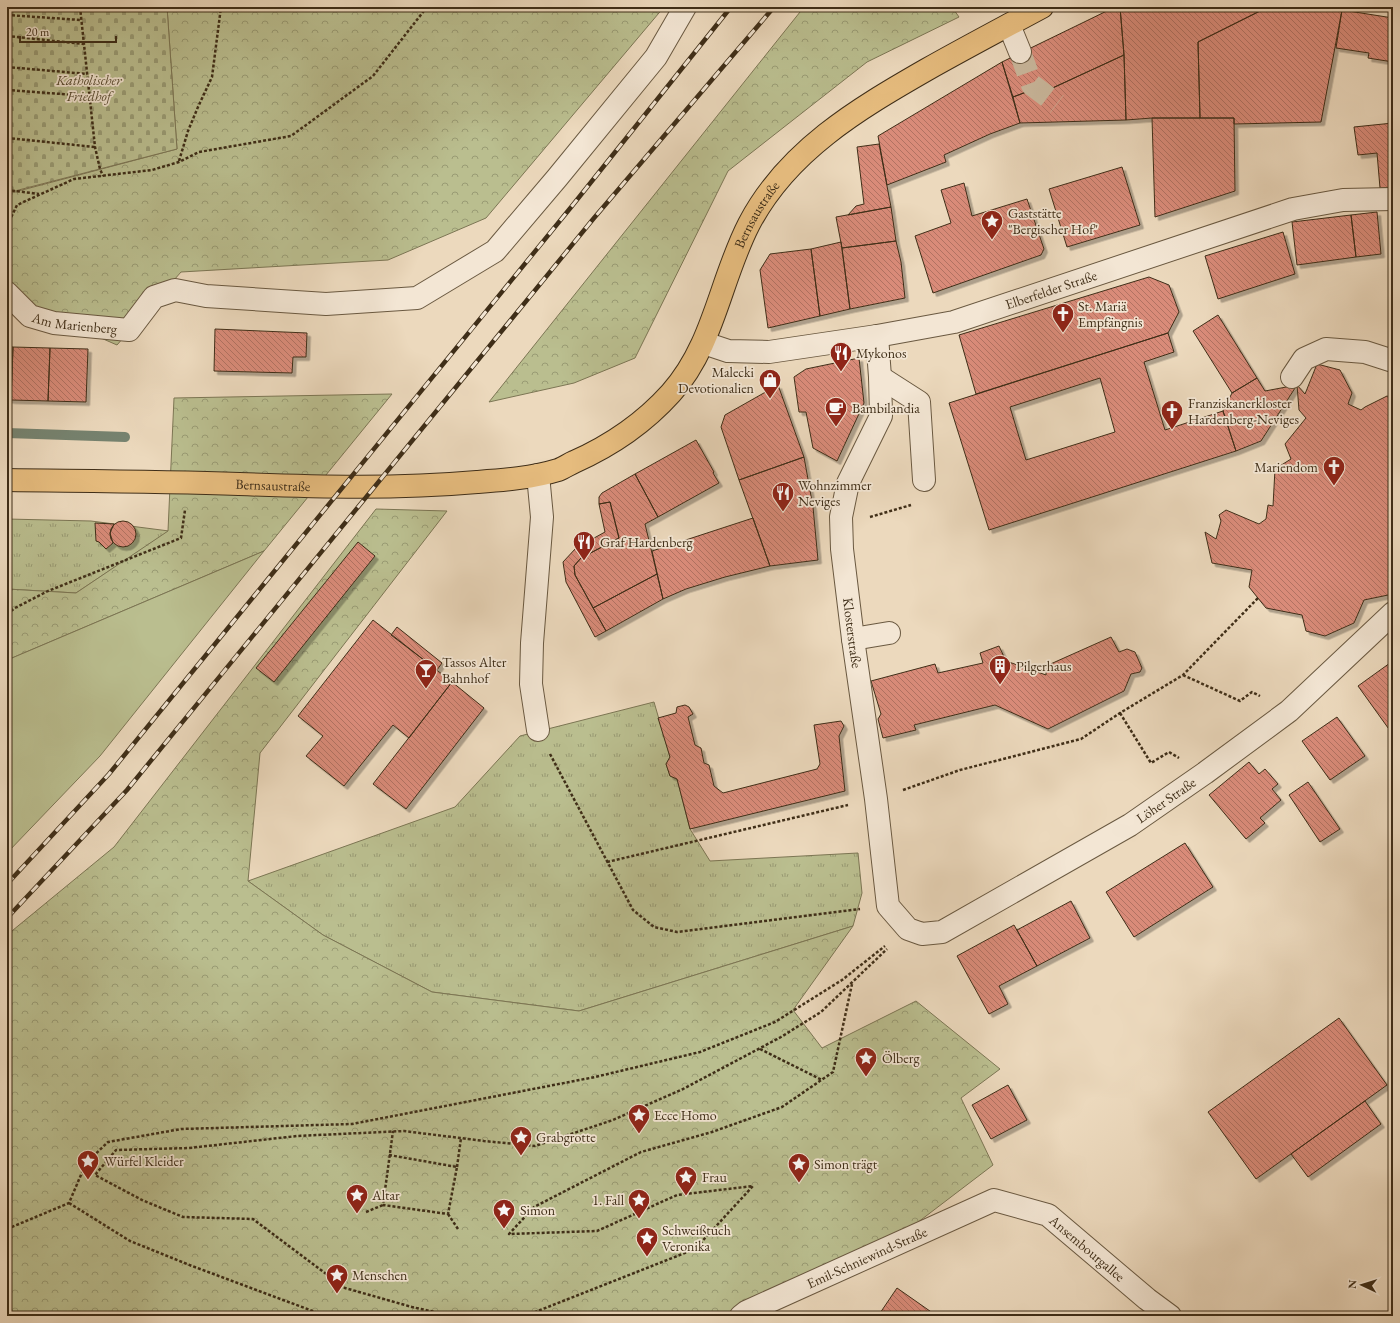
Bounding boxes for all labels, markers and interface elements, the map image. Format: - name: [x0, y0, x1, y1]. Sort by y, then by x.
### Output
- scale bar: [20, 18, 116, 44]
- text: 20 m: [26, 24, 50, 40]
- park label: Katholischer Friedhof: [55, 71, 122, 105]
- street label: Bernsaustraße: [730, 177, 784, 251]
- place label: Gaststätte "Bergischer Hof": [1008, 204, 1098, 238]
- place icon: Gaststätte "Bergischer Hof": [979, 208, 1005, 241]
- street label: Elberfelder Straße: [1003, 266, 1100, 313]
- place label: St. Mariä Empfängnis: [1078, 297, 1143, 331]
- church icon: St. Mariä Empfängnis: [1050, 301, 1076, 334]
- street label: Am Marienberg: [29, 308, 119, 338]
- restaurant icon: Mykonos: [828, 340, 854, 373]
- place label: Mykonos: [856, 344, 907, 362]
- place label: Malecki Devotionalien: [678, 363, 755, 397]
- shop icon: Malecki Devotionalien: [757, 367, 783, 400]
- place label: Franziskanerkloster Hardenberg-Neviges: [1188, 394, 1299, 428]
- cafe icon: Bambilandia: [823, 395, 849, 428]
- church icon: Franziskanerkloster Hardenberg-Neviges: [1159, 398, 1185, 431]
- place label: Bambilandia: [852, 399, 920, 417]
- church icon: Mariendom: [1321, 454, 1347, 487]
- place label: Mariendom: [1254, 458, 1318, 476]
- street label: Bernsaustraße: [235, 475, 311, 495]
- place label: Wohnzimmer Neviges: [798, 476, 872, 510]
- restaurant icon: Wohnzimmer Neviges: [770, 480, 796, 513]
- restaurant icon: Graf Hardenberg: [571, 529, 597, 562]
- place label: Graf Hardenberg: [600, 533, 694, 551]
- street label: Klosterstraße: [839, 597, 866, 670]
- place label: Tassos Alter Bahnhof: [442, 653, 507, 687]
- building icon: Pilgerhaus: [987, 653, 1013, 686]
- bar icon: Tassos Alter Bahnhof: [413, 657, 439, 690]
- place label: Pilgerhaus: [1016, 657, 1072, 675]
- street label: Löher Straße: [1133, 773, 1200, 827]
- place icon: Ölberg: [853, 1045, 879, 1078]
- place label: Ölberg: [882, 1049, 920, 1067]
- place icon: Ecce Homo: [626, 1102, 652, 1135]
- place label: Ecce Homo: [654, 1106, 717, 1124]
- place icon: Grabgrotte: [508, 1124, 534, 1157]
- place label: Grabgrotte: [536, 1128, 596, 1146]
- place icon: Würfel Kleider: [75, 1148, 101, 1181]
- place icon: Simon trägt: [786, 1151, 812, 1184]
- place label: Würfel Kleider: [104, 1152, 184, 1170]
- place label: Simon trägt: [814, 1155, 878, 1173]
- place icon: Frau: [673, 1164, 699, 1197]
- place label: Frau: [702, 1168, 727, 1186]
- place icon: Altar: [344, 1182, 370, 1215]
- place label: Altar: [371, 1186, 400, 1204]
- place icon: 1. Fall: [626, 1187, 652, 1220]
- place label: 1. Fall: [592, 1191, 625, 1209]
- place icon: Simon: [491, 1197, 517, 1230]
- place label: Simon: [520, 1201, 556, 1219]
- street label: Ansembourgallee: [1045, 1211, 1129, 1286]
- place label: Schweißtuch Veronika: [662, 1221, 731, 1255]
- street label: Emil-Schniewind-Straße: [804, 1222, 930, 1292]
- place icon: Schweißtuch Veronika: [634, 1225, 660, 1258]
- place icon: Menschen: [324, 1262, 350, 1295]
- north arrow: [1342, 1265, 1382, 1305]
- place label: Menschen: [352, 1266, 408, 1284]
- text: N: [1345, 1279, 1359, 1289]

